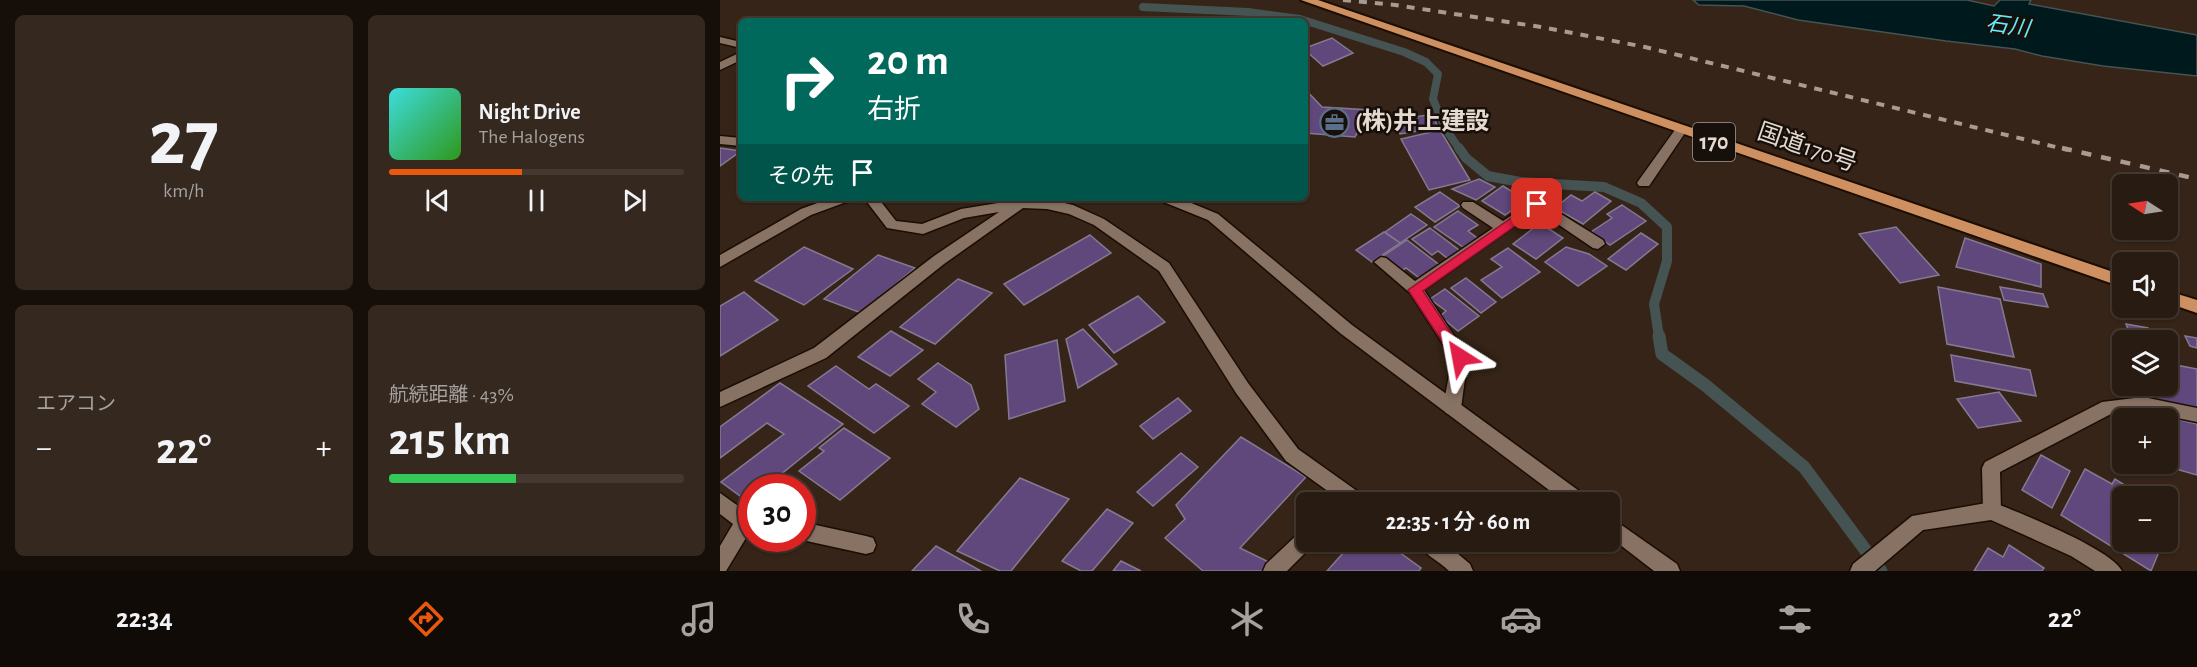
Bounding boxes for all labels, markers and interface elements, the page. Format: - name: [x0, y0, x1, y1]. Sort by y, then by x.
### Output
- water label: 石川: [1985, 12, 2033, 40]
- text: 20 m: [867, 40, 949, 82]
- icon: right: [768, 42, 846, 120]
- text: 右折: [867, 96, 921, 123]
- text: 27: [149, 101, 219, 179]
- text: Night Drive: [479, 101, 581, 123]
- office icon: (株)井上建設: [1318, 106, 1350, 138]
- place label: (株)井上建設: [1355, 108, 1489, 134]
- street label: 国道170号: [1754, 118, 1860, 176]
- road number: 170: [1693, 123, 1735, 161]
- text: The Halogens: [479, 127, 585, 147]
- icon: arrive: [846, 156, 879, 189]
- text: その先: [768, 165, 834, 187]
- north arrow: [2112, 174, 2178, 240]
- map controls: [2112, 174, 2178, 552]
- pin: [1511, 178, 1562, 229]
- text: km/h: [163, 181, 204, 201]
- icon: previous: [421, 184, 454, 217]
- icon: pause: [520, 184, 553, 217]
- icon: next: [618, 184, 651, 217]
- icon: arrive: [1520, 187, 1553, 220]
- button: sound: [2112, 252, 2178, 318]
- position arrow: [1428, 325, 1492, 389]
- button: layers: [2112, 330, 2178, 396]
- text: 航続距離 · 43%: [389, 385, 514, 405]
- text: エアコン: [36, 394, 116, 414]
- button: +: [2112, 408, 2178, 474]
- text: 215 km: [389, 418, 511, 463]
- text: 22°: [156, 427, 212, 472]
- text: −: [36, 432, 52, 465]
- text: +: [316, 432, 331, 465]
- speed limit sign: 30: [738, 474, 816, 552]
- button: −: [2112, 486, 2178, 552]
- text: 22:35 · 1 分 · 60 m: [1386, 511, 1530, 533]
- icon: directions: [405, 598, 447, 640]
- icon: music: [678, 598, 720, 640]
- icon: phone: [952, 598, 994, 640]
- icon: climate: [1226, 598, 1268, 640]
- icon: car: [1500, 598, 1542, 640]
- icon: filters: [1774, 598, 1816, 640]
- text: 22:34: [116, 605, 173, 632]
- text: 22°: [2048, 605, 2081, 632]

